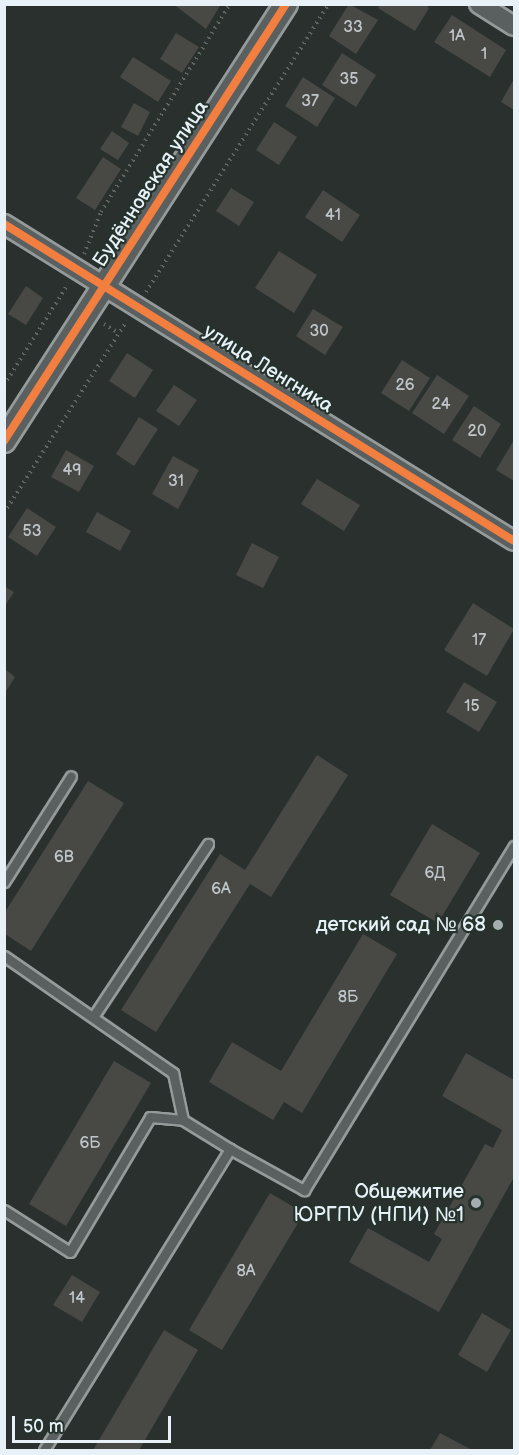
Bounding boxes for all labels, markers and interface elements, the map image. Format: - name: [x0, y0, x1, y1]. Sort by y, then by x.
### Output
- house number: 33: [343, 18, 363, 38]
- house number: 1А: [449, 27, 465, 47]
- house number: 1: [481, 45, 487, 65]
- house number: 35: [339, 70, 359, 90]
- house number: 37: [301, 92, 319, 112]
- street label: Будённовская улица: [88, 96, 214, 272]
- house number: 41: [325, 206, 341, 226]
- street label: улица Ленгника: [199, 320, 337, 418]
- house number: 30: [309, 322, 329, 342]
- house number: 26: [395, 376, 415, 396]
- house number: 24: [432, 395, 450, 415]
- house number: 20: [468, 422, 486, 442]
- house number: 49: [62, 461, 82, 481]
- house number: 31: [168, 472, 184, 492]
- house number: 53: [22, 522, 42, 542]
- house number: 17: [472, 631, 486, 651]
- house number: 15: [464, 697, 480, 717]
- house number: 6В: [54, 848, 74, 868]
- house number: 6Д: [424, 864, 446, 884]
- house number: 6А: [211, 880, 231, 900]
- place label: детский сад № 68: [315, 913, 486, 937]
- marker: детский сад № 68: [491, 918, 505, 932]
- house number: 8Б: [338, 988, 358, 1008]
- house number: 6Б: [80, 1134, 100, 1154]
- place label: Общежитие ЮРГПУ (НПИ) №1: [293, 1180, 464, 1227]
- marker: Общежитие ЮРГПУ (НПИ) №1: [469, 1196, 483, 1210]
- house number: 8А: [236, 1262, 256, 1282]
- house number: 14: [69, 1289, 85, 1309]
- scale bar: [15, 1404, 174, 1442]
- text: 50 m: [23, 1416, 64, 1437]

